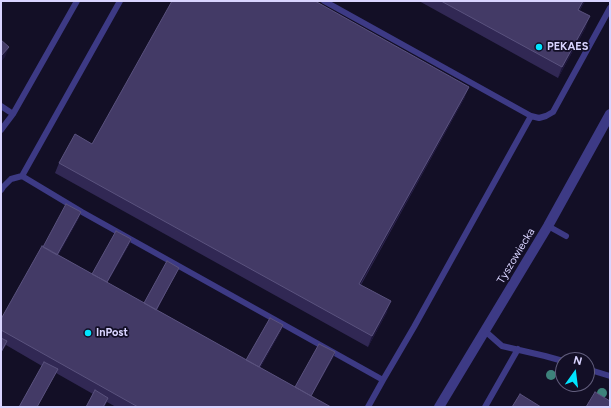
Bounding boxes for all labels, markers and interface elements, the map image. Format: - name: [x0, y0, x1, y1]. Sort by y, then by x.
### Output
- place label: PEKAES: [547, 40, 588, 54]
- marker: PEKAES: [534, 42, 544, 52]
- street label: Tyszowiecka: [494, 226, 538, 286]
- place label: InPost: [96, 326, 128, 340]
- marker: InPost: [83, 328, 93, 338]
- north arrow: [555, 352, 595, 392]
- text: N: [572, 354, 583, 368]

